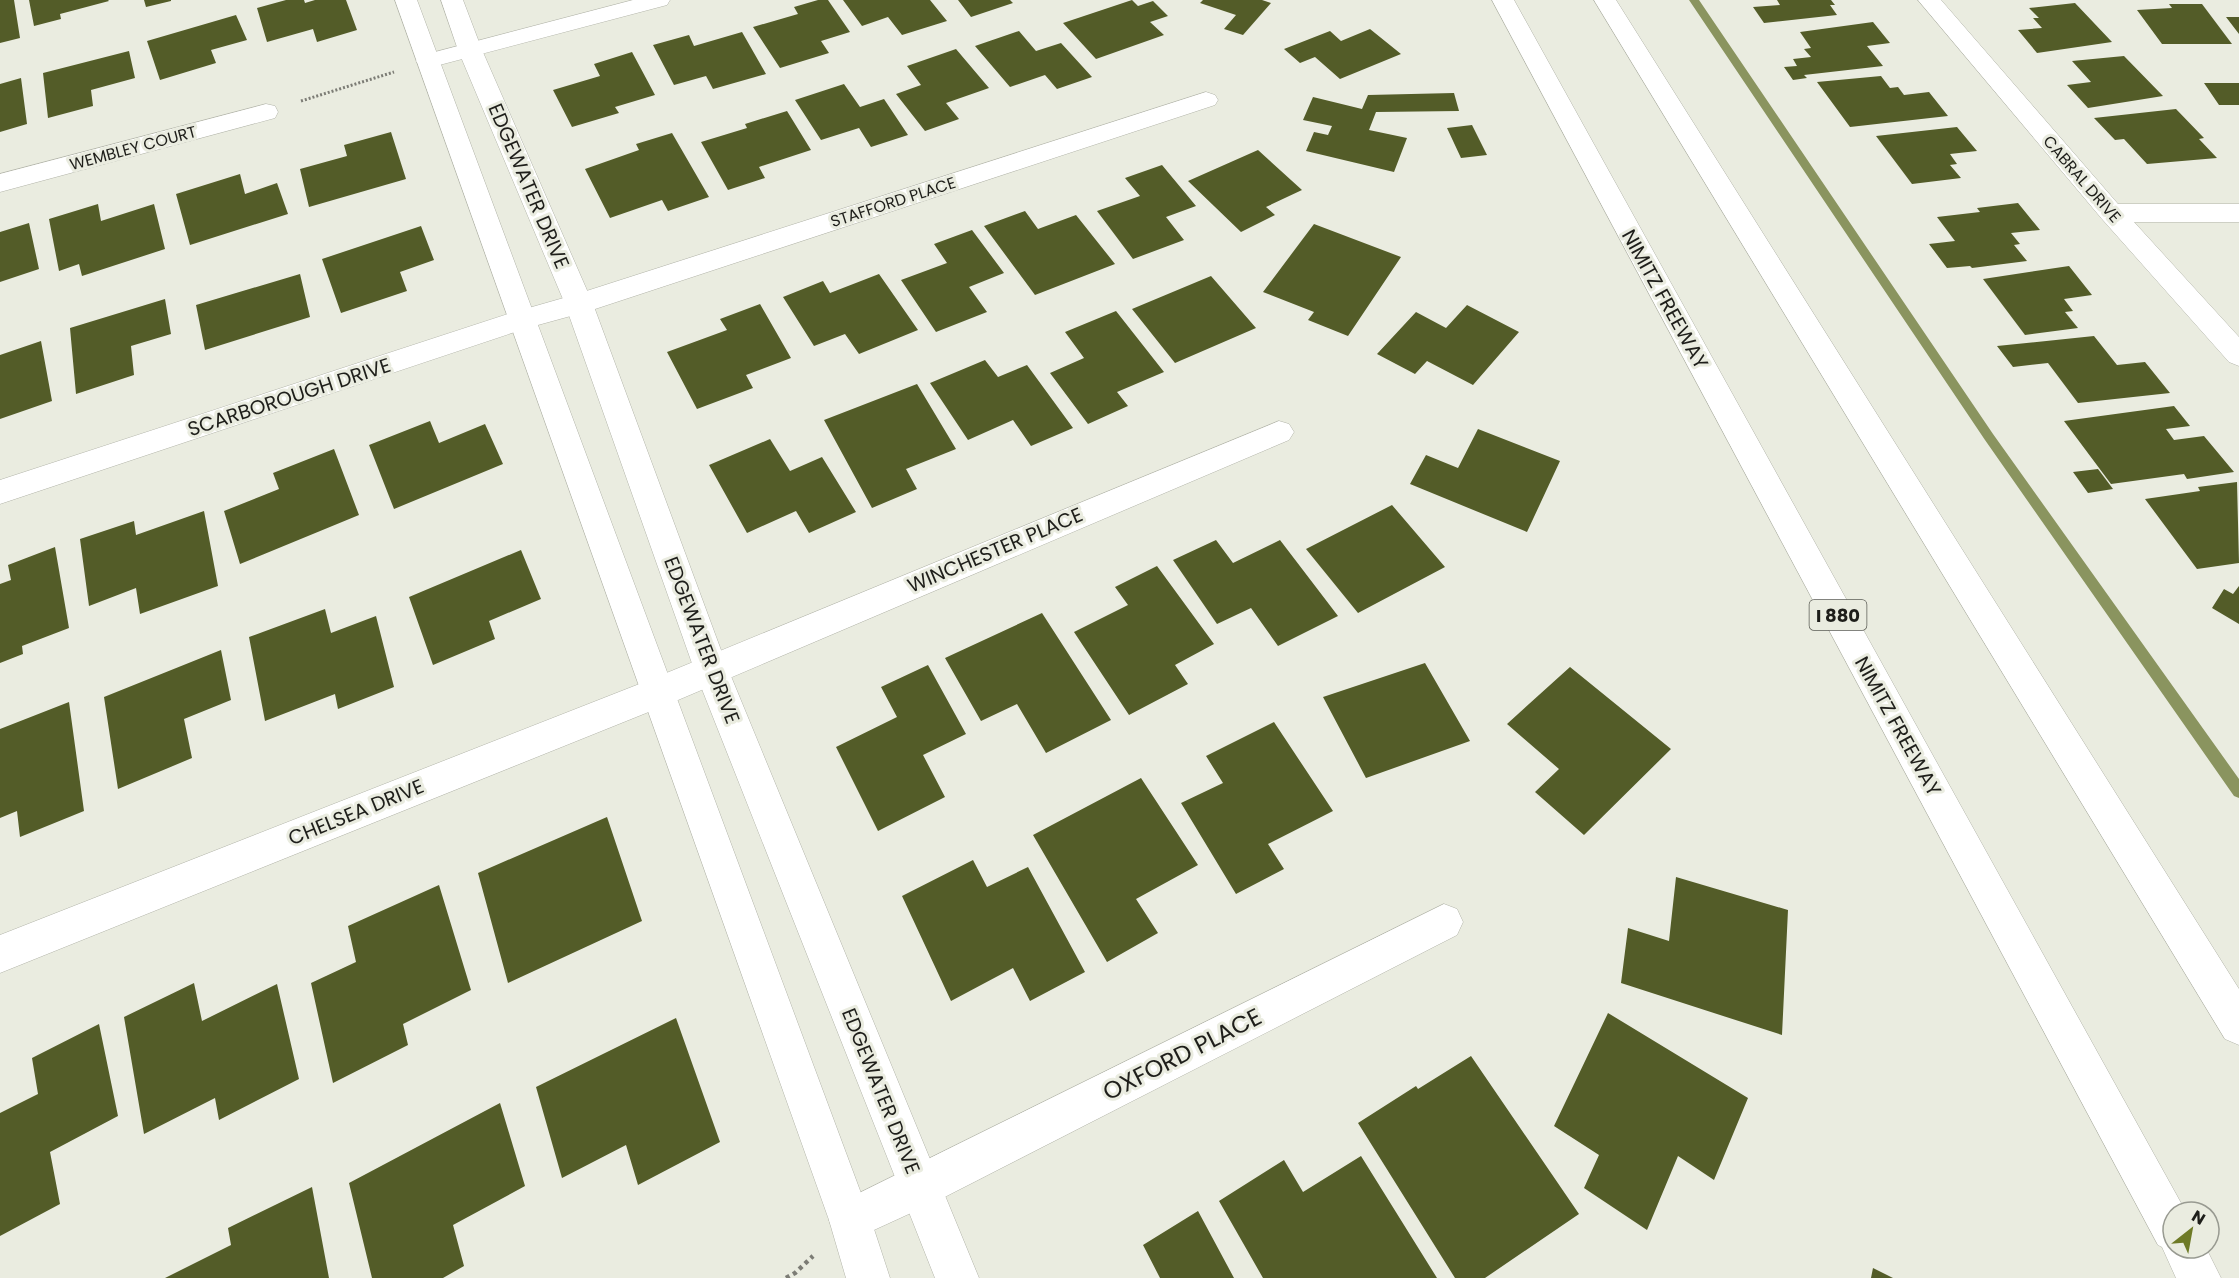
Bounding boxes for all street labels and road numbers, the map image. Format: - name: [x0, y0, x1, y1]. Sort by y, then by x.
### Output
- street label: EDGEWATER DRIVE: [482, 99, 576, 273]
- street label: WEMBLEY COURT: [67, 120, 199, 176]
- street label: CABRAL DRIVE: [2038, 130, 2126, 228]
- street label: STAFFORD PLACE: [827, 171, 959, 233]
- street label: NIMITZ FREEWAY: [1615, 224, 1715, 374]
- street label: SCARBOROUGH DRIVE: [184, 351, 394, 443]
- street label: WINCHESTER PLACE: [903, 500, 1087, 600]
- street label: EDGEWATER DRIVE: [657, 552, 747, 728]
- road number: I 880: [1810, 600, 1866, 630]
- street label: NIMITZ FREEWAY: [1848, 651, 1948, 801]
- street label: CHELSEA DRIVE: [284, 772, 428, 852]
- street label: OXFORD PLACE: [1097, 1000, 1267, 1108]
- street label: EDGEWATER DRIVE: [835, 1004, 927, 1178]

